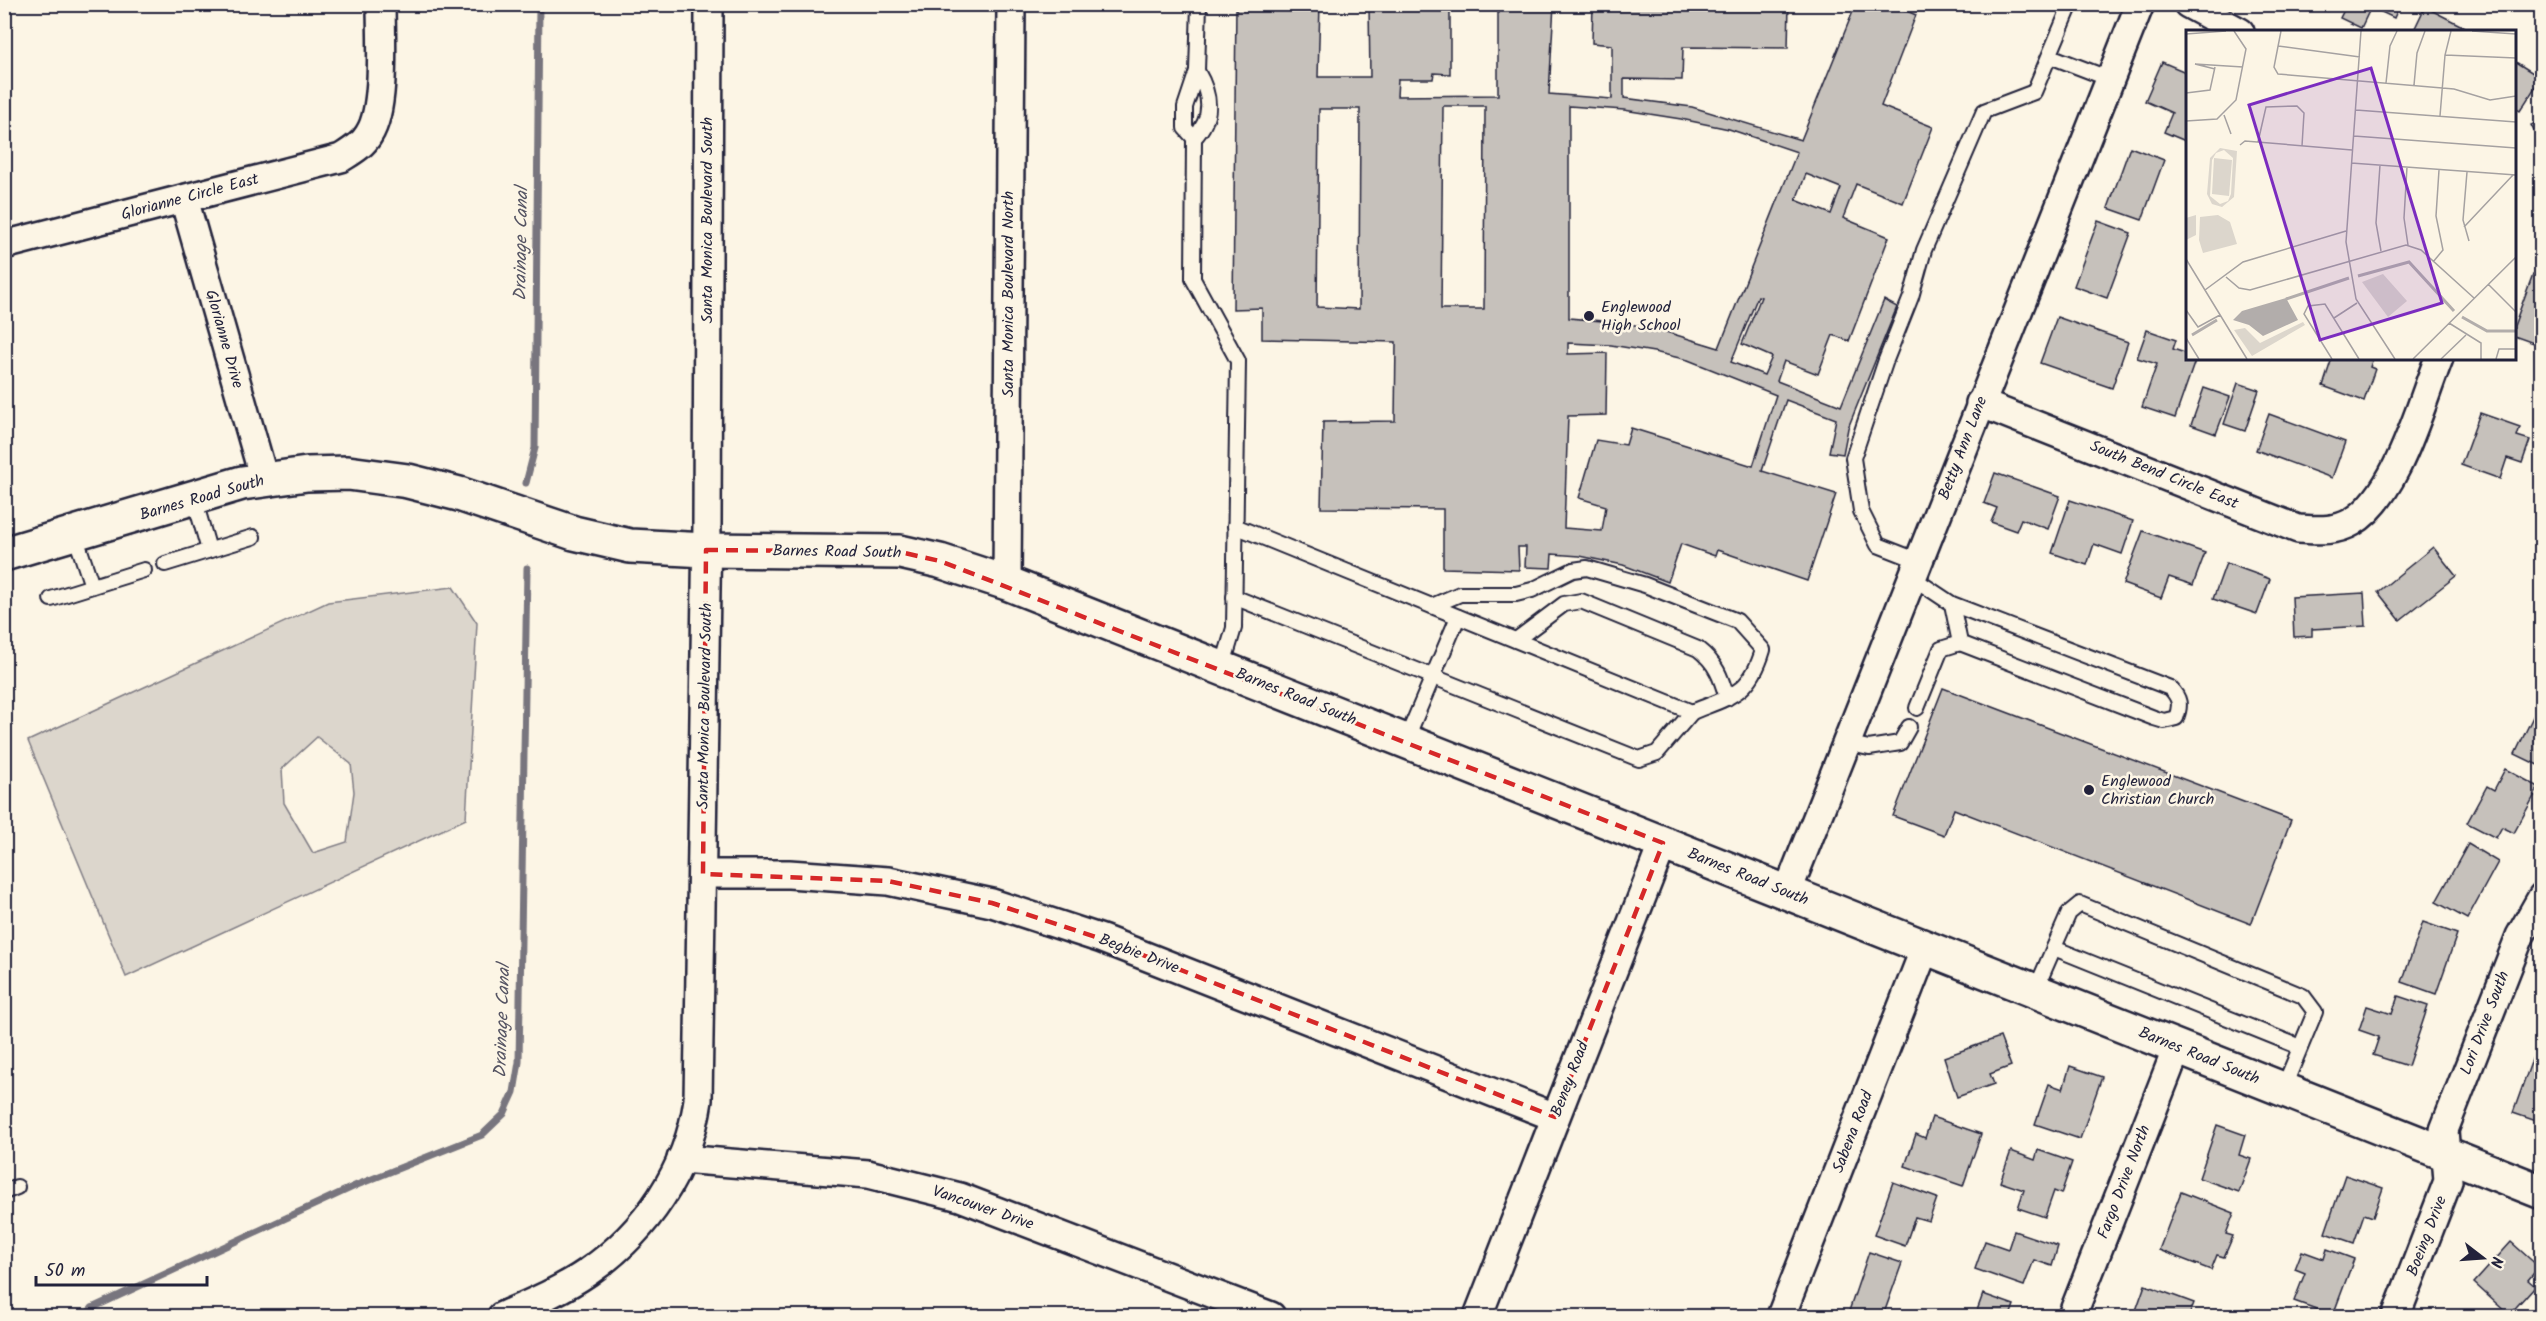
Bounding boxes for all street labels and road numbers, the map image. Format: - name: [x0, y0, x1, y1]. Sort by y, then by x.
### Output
- street label: Santa Monica Boulevard South: [695, 117, 720, 323]
- street label: Glorianne Circle East: [118, 166, 262, 227]
- street label: Santa Monica Boulevard North: [996, 191, 1021, 397]
- street label: Glorianne Drive: [198, 287, 250, 391]
- street label: Betty Ann Lane: [1932, 393, 1994, 503]
- street label: South Bend Circle East: [2086, 434, 2243, 517]
- street label: Barnes Road South: [137, 468, 267, 528]
- street label: Barnes Road South: [772, 538, 902, 566]
- street label: Santa Monica Boulevard South: [691, 603, 719, 809]
- street label: Barnes Road South: [1232, 661, 1360, 733]
- street label: Barnes Road South: [1684, 841, 1812, 913]
- street label: Begbie Drive: [1095, 927, 1183, 981]
- street label: Lori Drive South: [2454, 967, 2516, 1079]
- street label: Barnes Road South: [2135, 1020, 2263, 1092]
- street label: Beney Road: [1544, 1037, 1596, 1120]
- street label: Sabena Road: [1826, 1086, 1880, 1177]
- street label: Fargo Drive North: [2091, 1121, 2157, 1243]
- street label: Vancouver Drive: [929, 1179, 1037, 1237]
- street label: Boeing Drive: [2400, 1192, 2454, 1280]

